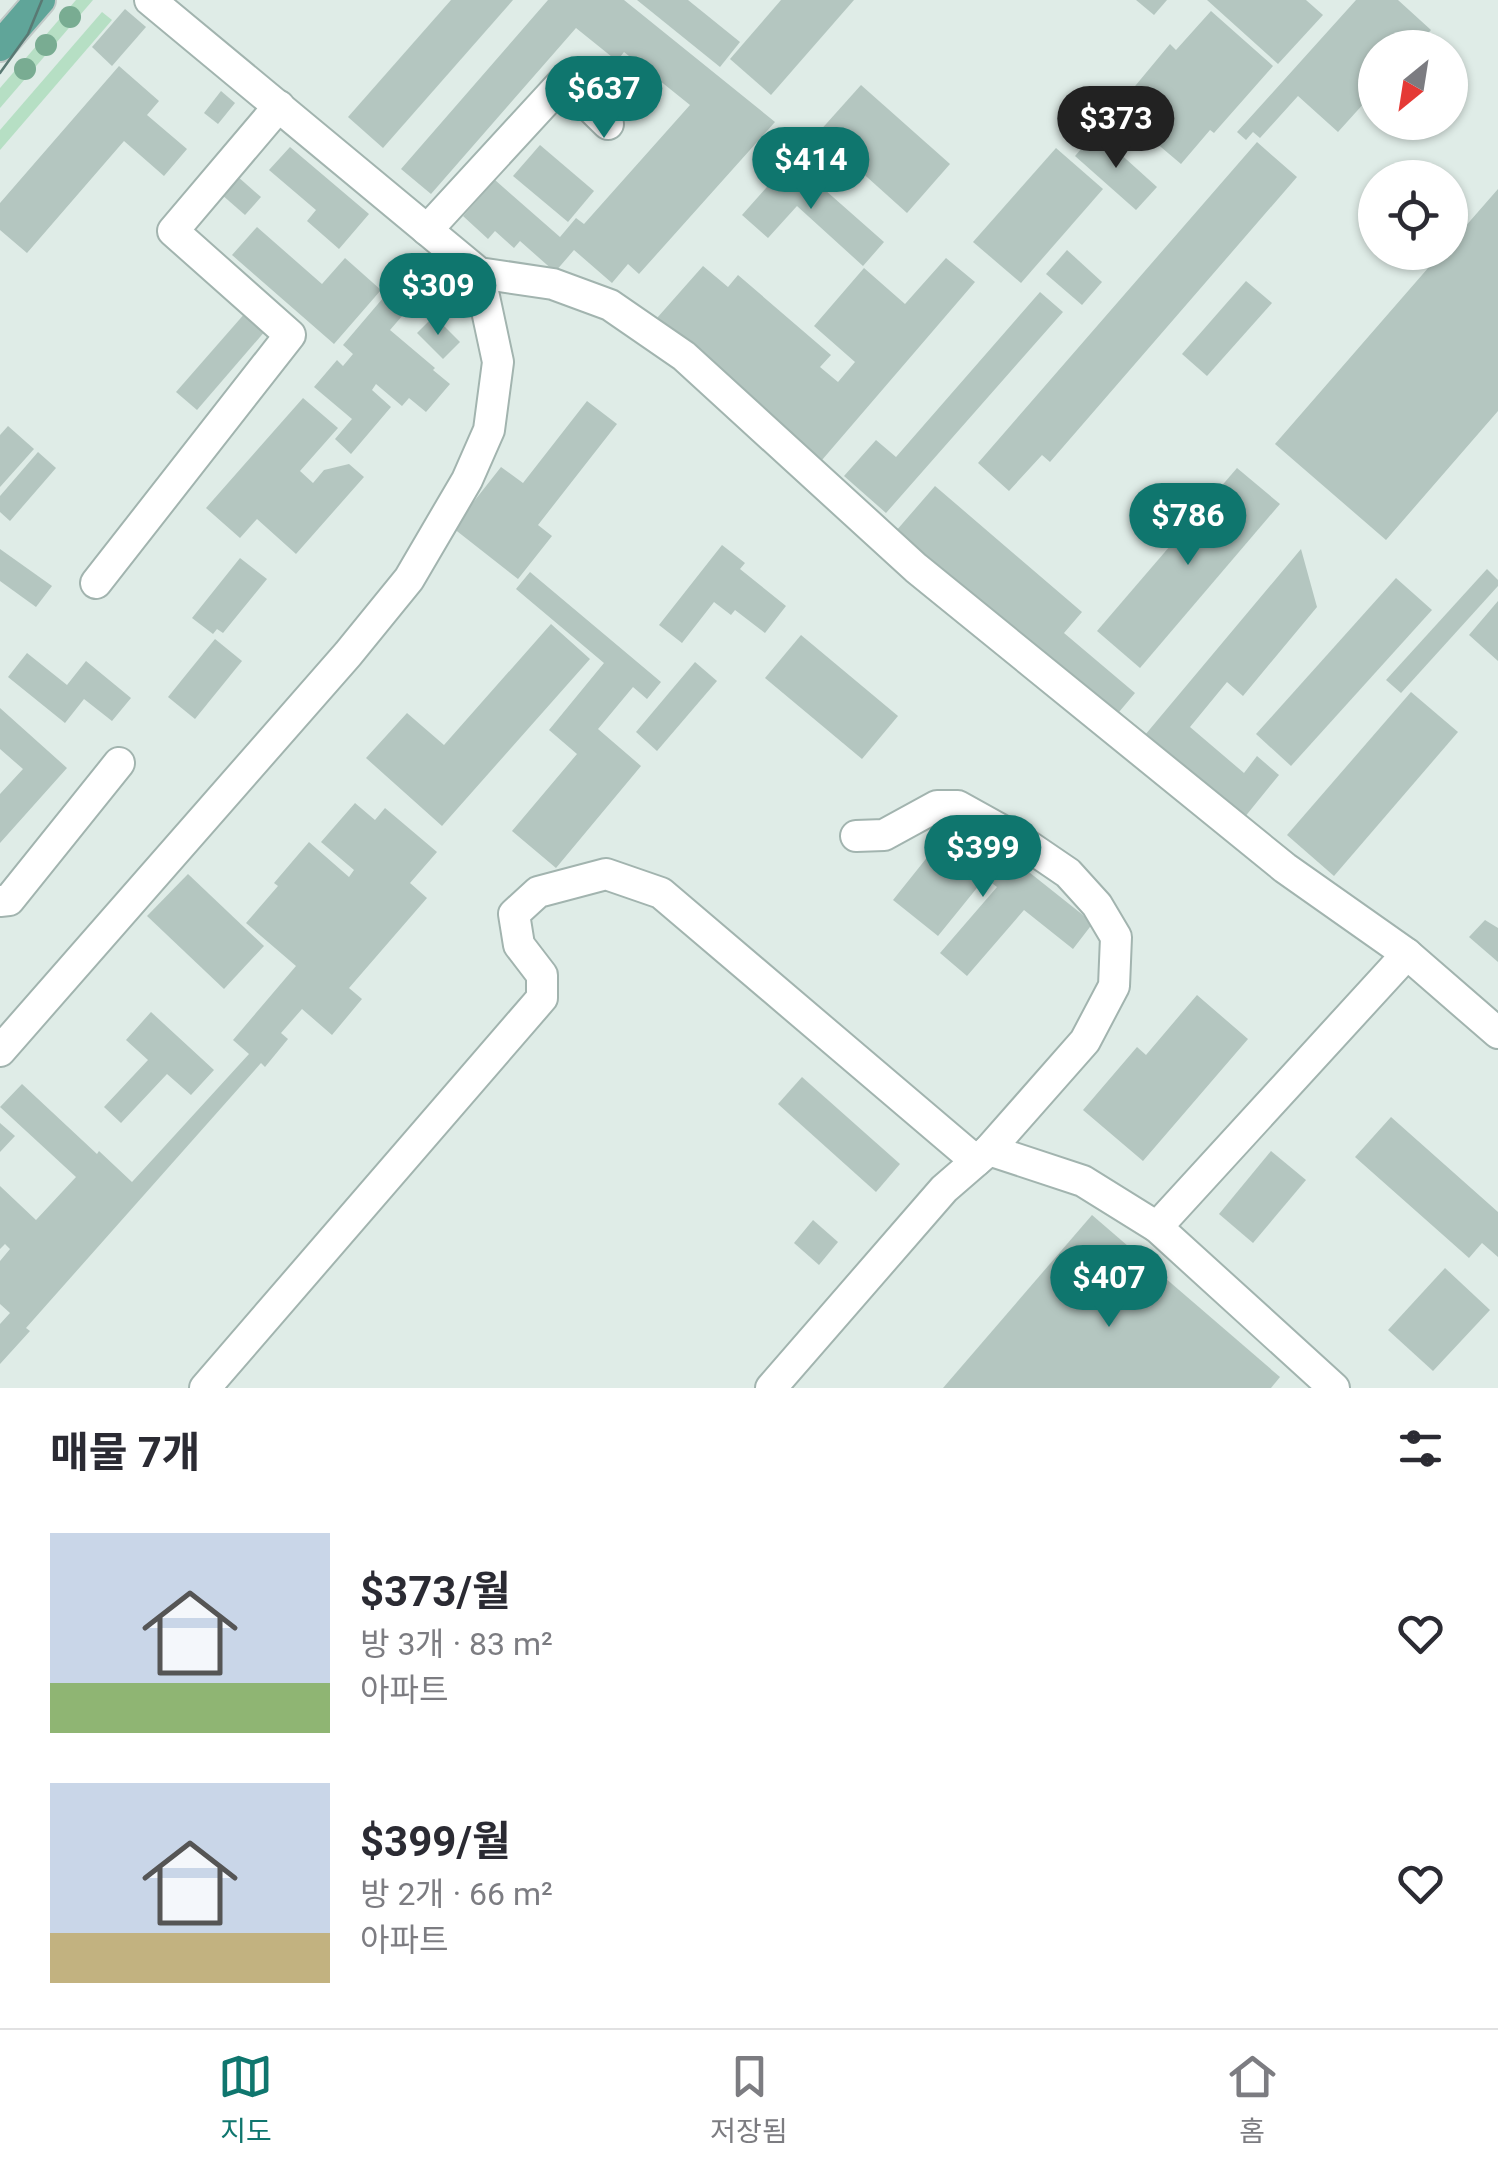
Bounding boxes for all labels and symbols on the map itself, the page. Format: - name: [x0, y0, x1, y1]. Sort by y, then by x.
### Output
- north arrow: [1358, 30, 1468, 140]
- pin: $637: [545, 56, 663, 141]
- pin: $373: [1057, 86, 1175, 171]
- pin: $414: [752, 127, 870, 212]
- pin: $309: [379, 253, 497, 338]
- pin: $786: [1129, 483, 1247, 568]
- pin: $399: [924, 815, 1042, 900]
- pin: $407: [1050, 1245, 1168, 1330]

